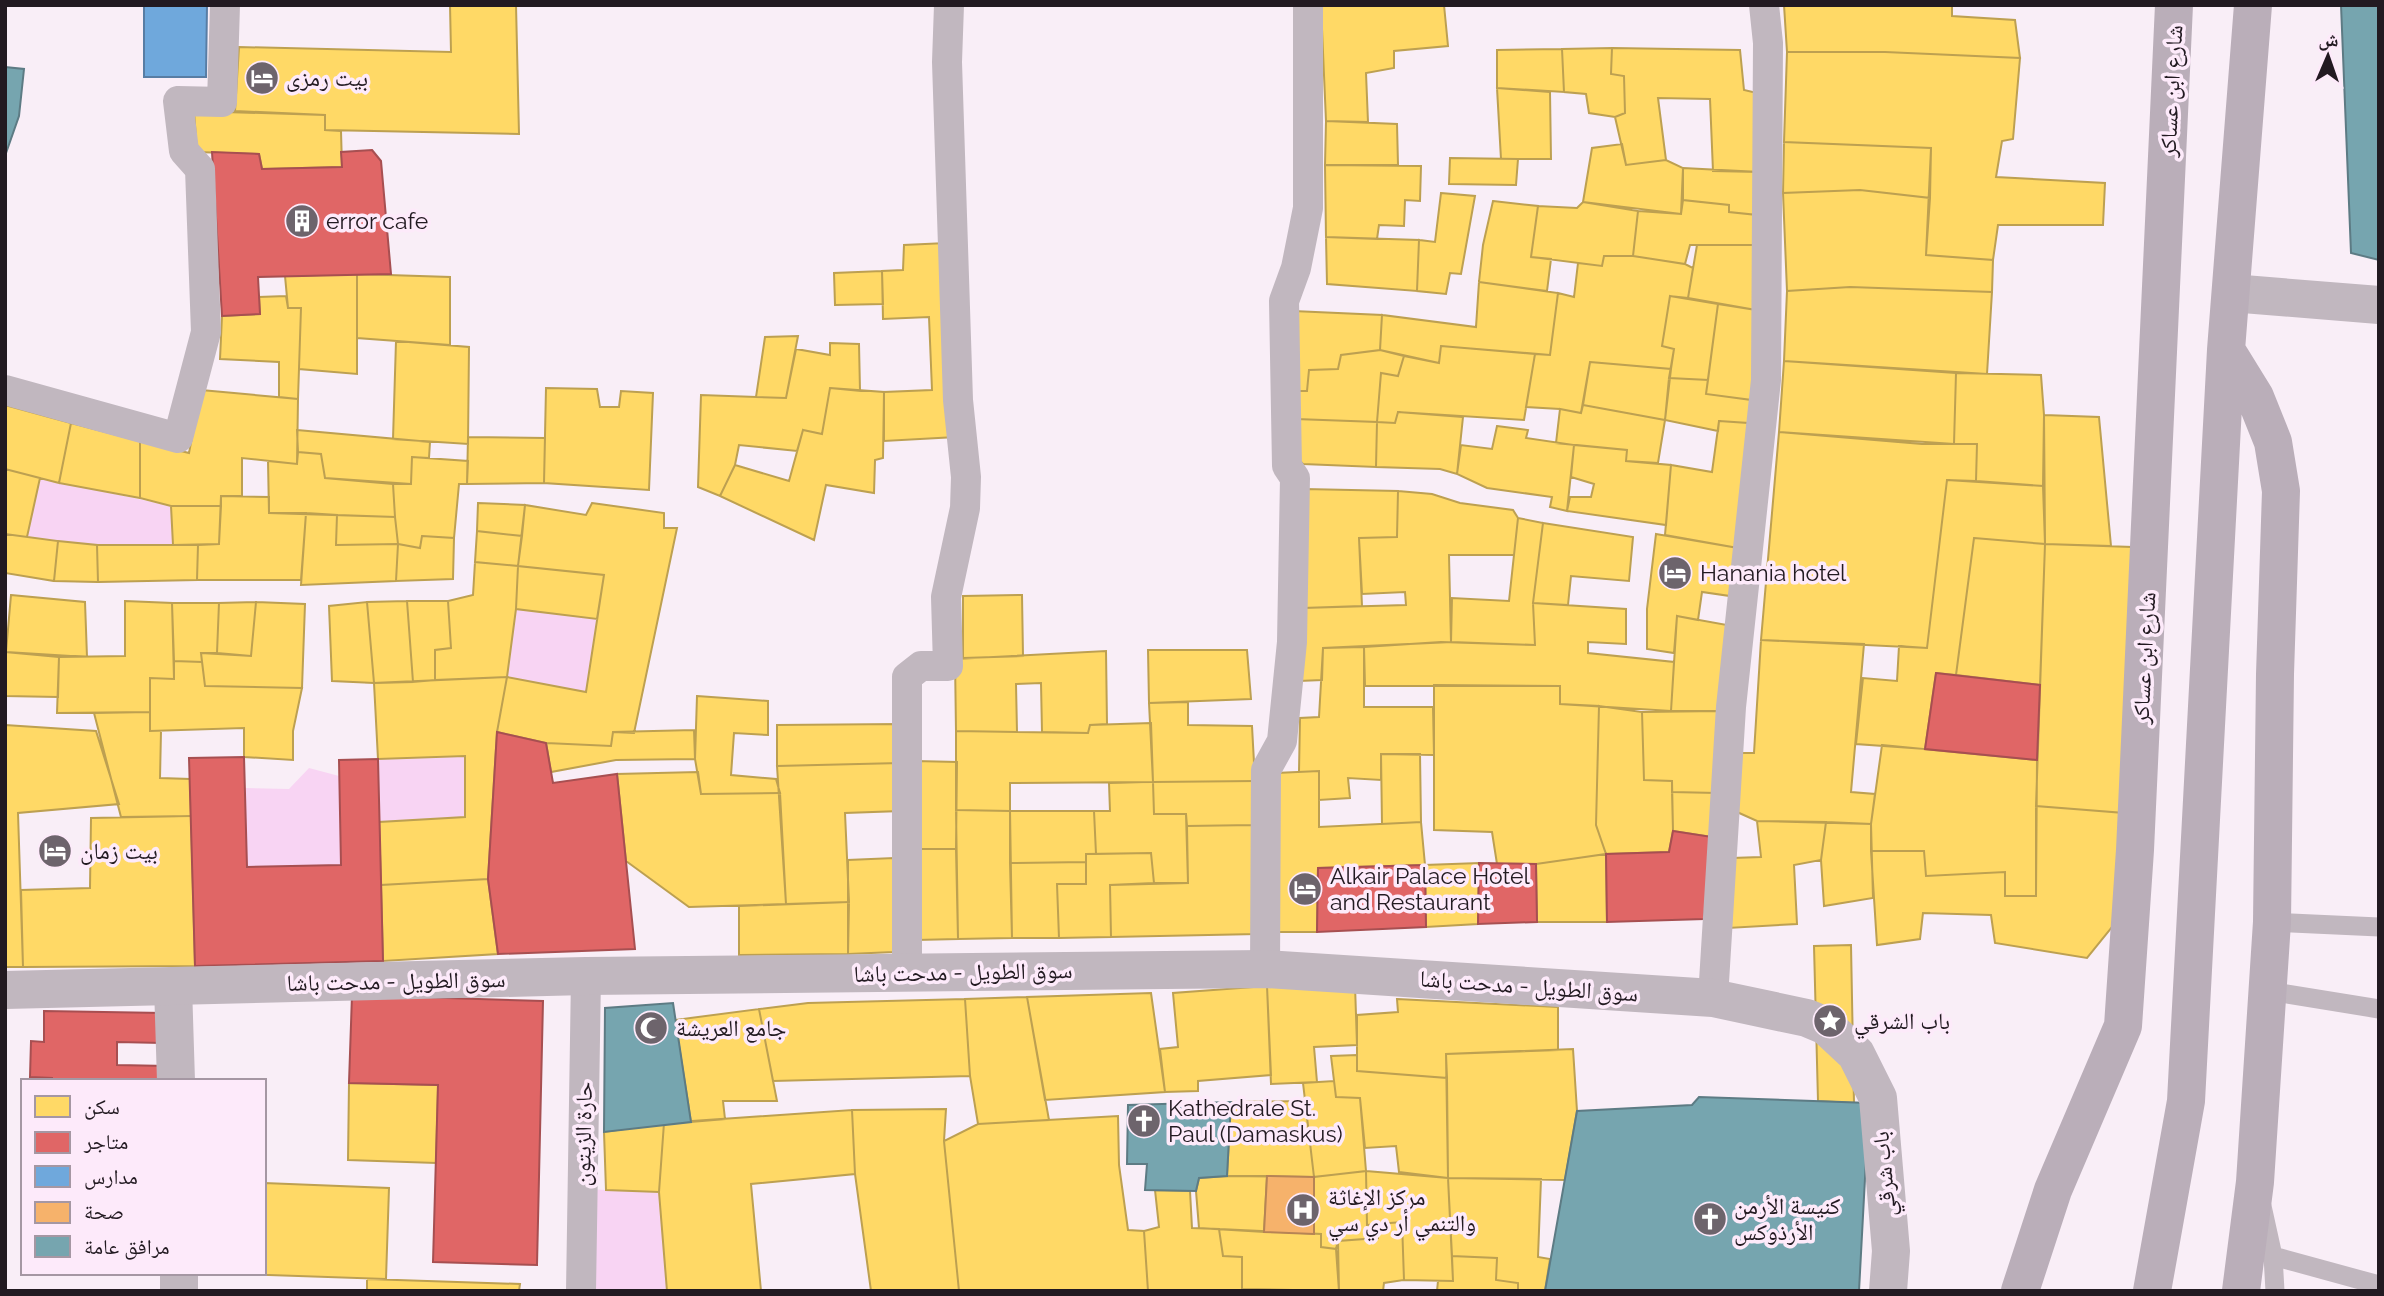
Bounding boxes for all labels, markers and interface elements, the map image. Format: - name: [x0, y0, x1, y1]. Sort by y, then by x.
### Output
- north arrow: [2293, 21, 2363, 91]
- street label: شارع ابن عساكر: [2154, 24, 2189, 159]
- text: ش: [2318, 28, 2339, 51]
- hotel icon: بيت رمزى: [243, 59, 281, 97]
- place label: بيت رمزى: [286, 64, 368, 92]
- building icon: error cafe: [283, 202, 321, 240]
- place label: error cafe: [326, 207, 428, 234]
- hotel icon: Hanania hotel: [1656, 554, 1694, 592]
- place label: Hanania hotel: [1700, 559, 1847, 586]
- street label: شارع ابن عساكر: [2127, 591, 2162, 726]
- hotel icon: بيت زمان: [36, 832, 74, 870]
- place label: بيت زمان: [80, 837, 158, 865]
- place label: Alkair Palace Hotel and Restaurant: [1330, 862, 1531, 915]
- hotel icon: Alkair Palace Hotel and Restaurant: [1286, 870, 1324, 908]
- street label: سوق الطويل - مدحت باشا: [853, 956, 1073, 988]
- street label: سوق الطويل - مدحت باشا: [1419, 964, 1639, 1008]
- street label: سوق الطويل - مدحت باشا: [286, 965, 506, 997]
- place icon: باب الشرقي: [1811, 1002, 1849, 1040]
- place label: باب الشرقي: [1854, 1007, 1950, 1040]
- mosque icon: جامع العريشة: [632, 1009, 670, 1047]
- place label: جامع العريشة: [676, 1014, 786, 1043]
- legend: [21, 1079, 266, 1275]
- street label: حارة الزيتون: [568, 1081, 598, 1187]
- text: سكن: [84, 1094, 120, 1120]
- place label: Kathedrale St. Paul (Damaskus): [1168, 1094, 1343, 1147]
- church icon: Kathedrale St. Paul (Damaskus): [1125, 1102, 1163, 1140]
- text: متاجر: [83, 1129, 128, 1154]
- street label: باب شرقي: [1866, 1130, 1907, 1218]
- text: مدارس: [84, 1164, 138, 1190]
- place label: مركز الإغاثة والتنمي أر دي سي: [1328, 1183, 1476, 1242]
- hospital icon: مركز الإغاثة والتنمي أر دي سي: [1284, 1191, 1322, 1229]
- place label: كنيسة الأرمن الأرذوكس: [1734, 1192, 1841, 1246]
- text: صحة: [84, 1199, 124, 1224]
- church icon: كنيسة الأرمن الأرذوكس: [1691, 1200, 1729, 1238]
- text: مرافق عامة: [84, 1234, 170, 1260]

